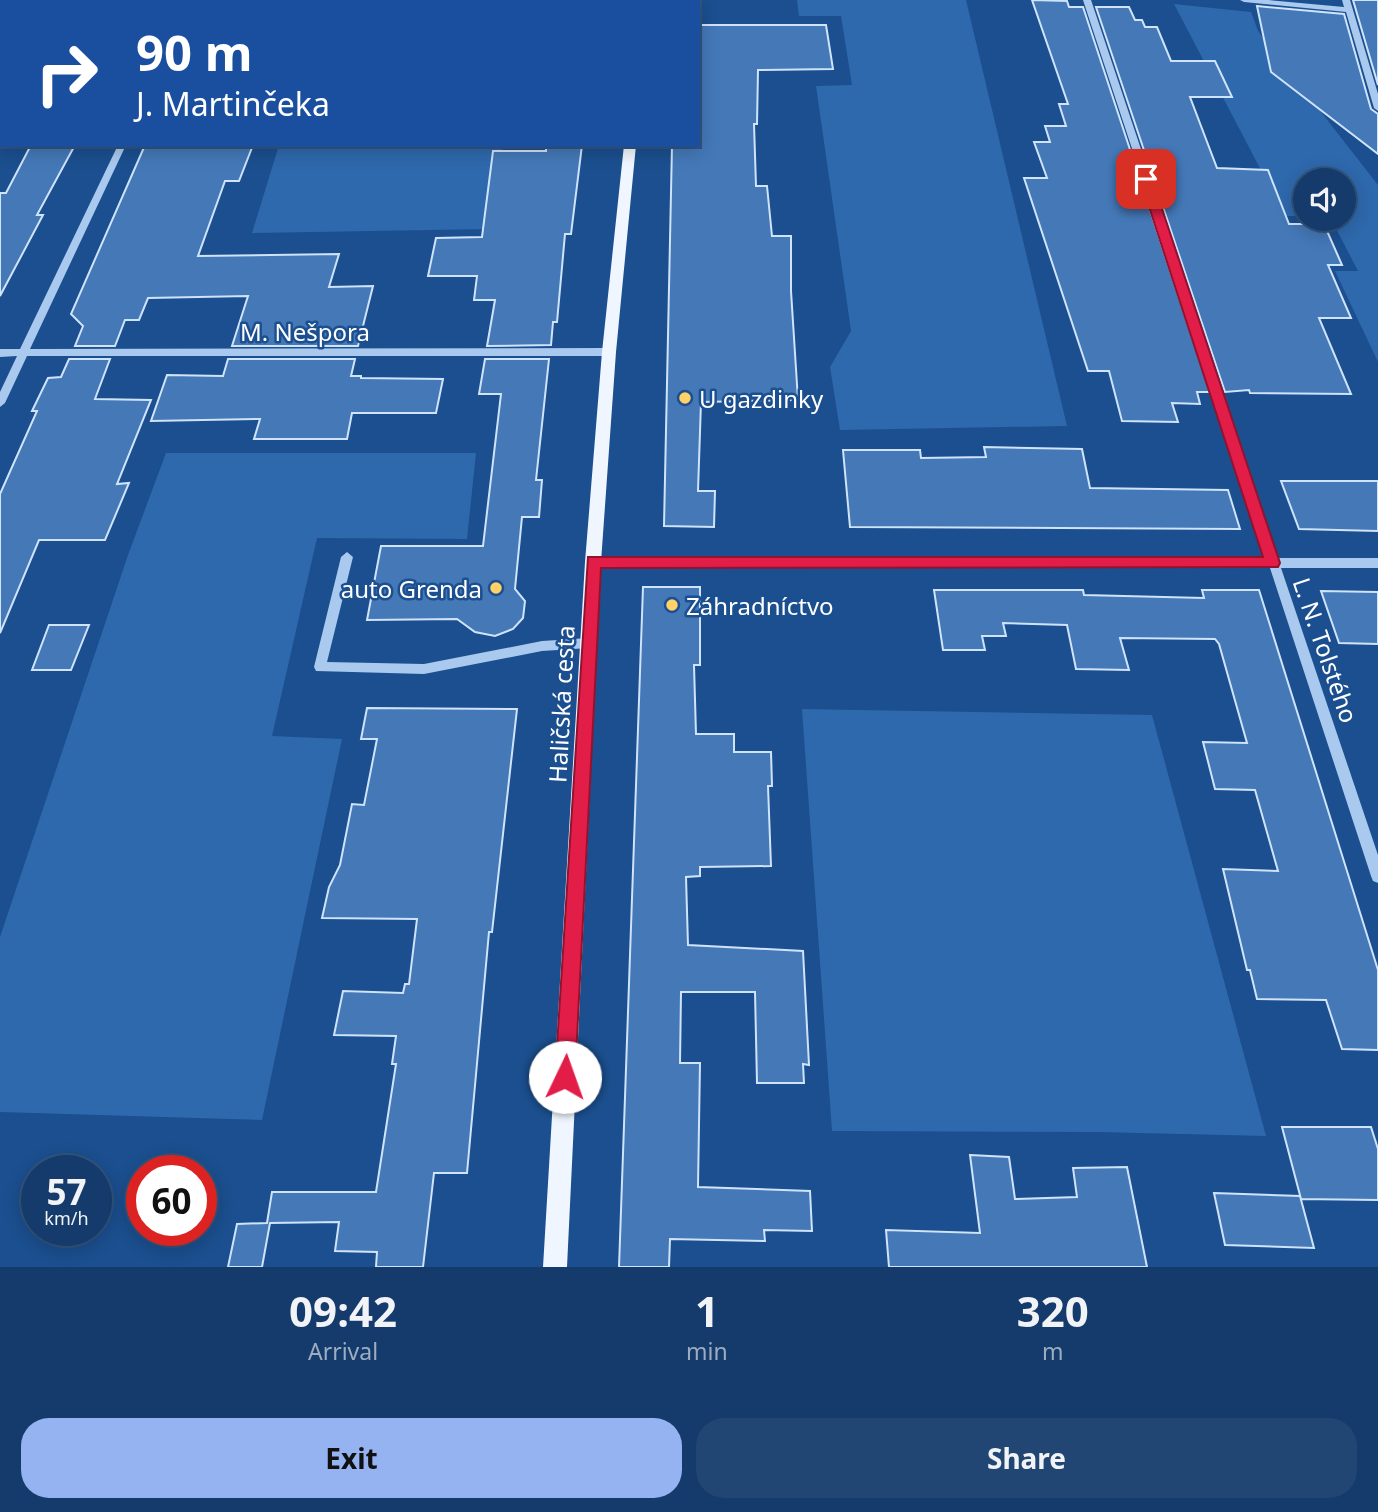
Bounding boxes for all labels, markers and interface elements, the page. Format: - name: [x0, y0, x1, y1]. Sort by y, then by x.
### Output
- text: 90 m: [136, 19, 253, 85]
- icon: right: [21, 28, 112, 119]
- text: J. Martinčeka: [136, 82, 330, 125]
- pin: [1116, 149, 1176, 209]
- icon: arrive: [1127, 160, 1165, 198]
- map controls: [1293, 168, 1356, 231]
- button: sound: [1293, 168, 1356, 231]
- street label: M. Nešpora: [240, 315, 370, 348]
- place label: U gazdinky: [699, 382, 824, 415]
- marker: U gazdinky: [677, 390, 693, 406]
- place label: auto Grenda: [341, 572, 482, 605]
- street label: L. N. Tolstého: [1286, 573, 1366, 727]
- marker: auto Grenda: [488, 580, 504, 596]
- place label: Záhradníctvo: [686, 589, 834, 622]
- marker: Záhradníctvo: [664, 597, 680, 613]
- street label: Haličská cesta: [540, 624, 582, 784]
- position arrow: [528, 1040, 602, 1114]
- speed limit sign: 60: [126, 1155, 217, 1246]
- text: 57: [46, 1168, 87, 1215]
- text: km/h: [44, 1206, 89, 1230]
- text: 09:42: [289, 1282, 397, 1339]
- text: 1: [695, 1282, 719, 1339]
- text: 320: [1017, 1282, 1089, 1339]
- text: Arrival: [308, 1335, 378, 1367]
- text: min: [686, 1335, 728, 1367]
- text: m: [1042, 1335, 1064, 1367]
- button: Exit: [21, 1418, 682, 1498]
- button: Share: [696, 1418, 1357, 1498]

